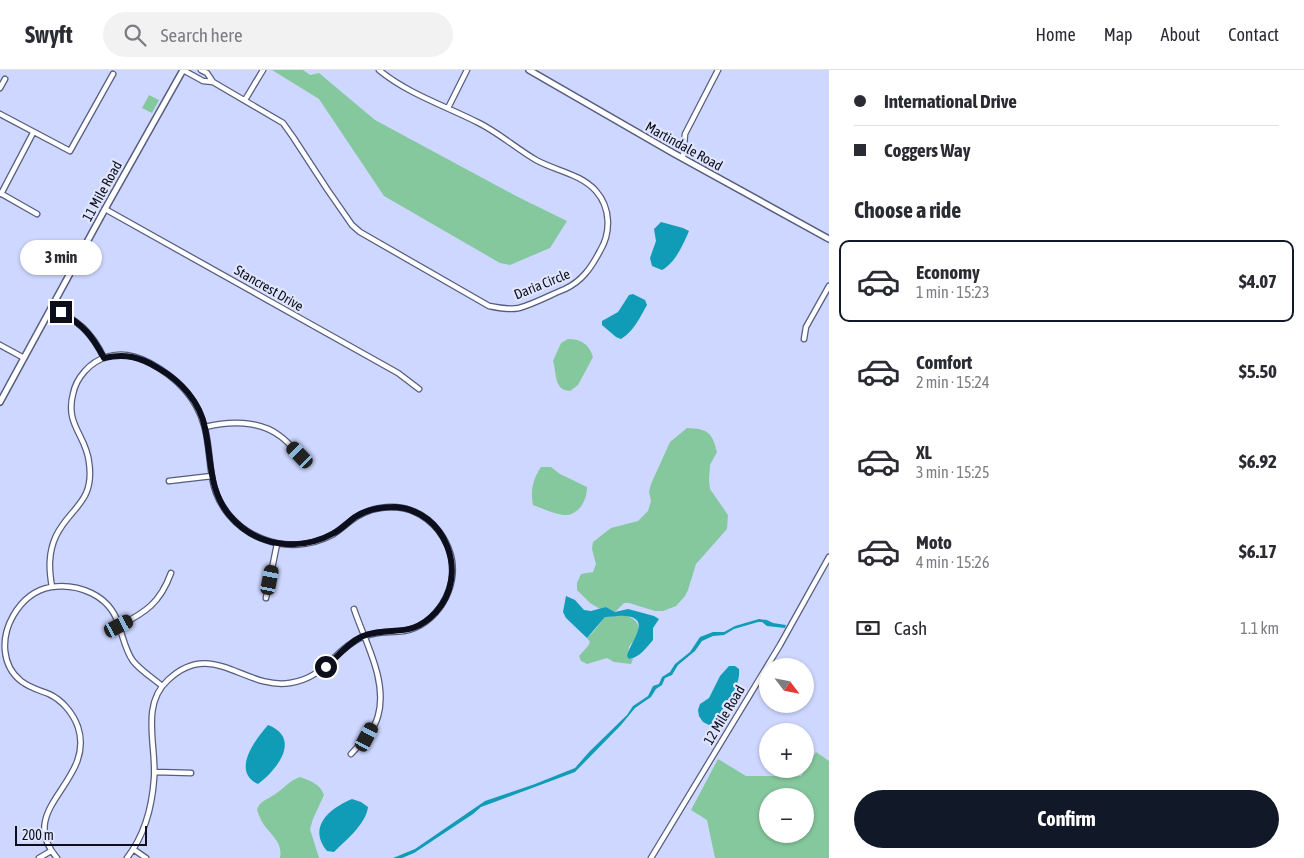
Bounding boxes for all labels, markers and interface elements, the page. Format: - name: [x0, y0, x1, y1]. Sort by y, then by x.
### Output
- search box: [103, 12, 453, 57]
- text: Swyft: [25, 21, 73, 48]
- icon: search: [121, 21, 149, 49]
- text: Search here: [161, 24, 243, 46]
- text: Home: [1036, 24, 1076, 45]
- text: Map: [1104, 24, 1133, 45]
- text: About: [1161, 24, 1200, 45]
- text: Contact: [1228, 24, 1279, 45]
- text: International Drive: [884, 90, 1017, 112]
- street label: Martindale Road: [643, 118, 725, 174]
- text: Coggers Way: [884, 139, 970, 161]
- street label: 11 Mile Road: [79, 158, 125, 224]
- text: Choose a ride: [854, 197, 961, 223]
- callout: 3 min: [20, 240, 102, 274]
- text: 3 min: [45, 248, 77, 266]
- icon: car: [856, 259, 901, 304]
- text: Economy: [916, 261, 980, 283]
- street label: Stancrest Drive: [232, 262, 306, 314]
- street label: Daria Circle: [512, 266, 572, 302]
- text: $4.07: [1239, 270, 1277, 292]
- text: 1 min · 15:23: [916, 283, 989, 301]
- route end: [50, 301, 72, 323]
- icon: car: [856, 349, 901, 394]
- text: Comfort: [916, 351, 972, 373]
- text: $5.50: [1239, 360, 1277, 382]
- text: 2 min · 15:24: [916, 373, 989, 391]
- car: [284, 439, 315, 471]
- icon: car: [856, 439, 901, 484]
- text: XL: [916, 441, 932, 463]
- text: $6.92: [1239, 450, 1277, 472]
- text: 3 min · 15:25: [916, 463, 989, 481]
- icon: car: [856, 529, 901, 574]
- text: Moto: [916, 531, 952, 553]
- text: $6.17: [1239, 540, 1277, 562]
- text: 4 min · 15:26: [916, 553, 989, 571]
- car: [259, 564, 280, 596]
- car: [102, 613, 135, 639]
- icon: cash: [854, 614, 882, 642]
- text: Cash: [894, 617, 927, 639]
- text: 1.1 km: [1240, 619, 1279, 637]
- route start: [315, 656, 337, 678]
- north arrow: [759, 658, 814, 712]
- map controls: [759, 658, 814, 843]
- street label: 12 Mile Road: [700, 682, 748, 748]
- car: [353, 720, 380, 754]
- button: +: [759, 723, 814, 778]
- button: −: [759, 788, 814, 843]
- button: Confirm: [854, 790, 1279, 848]
- scale bar: [15, 823, 148, 846]
- text: 200 m: [22, 827, 54, 843]

